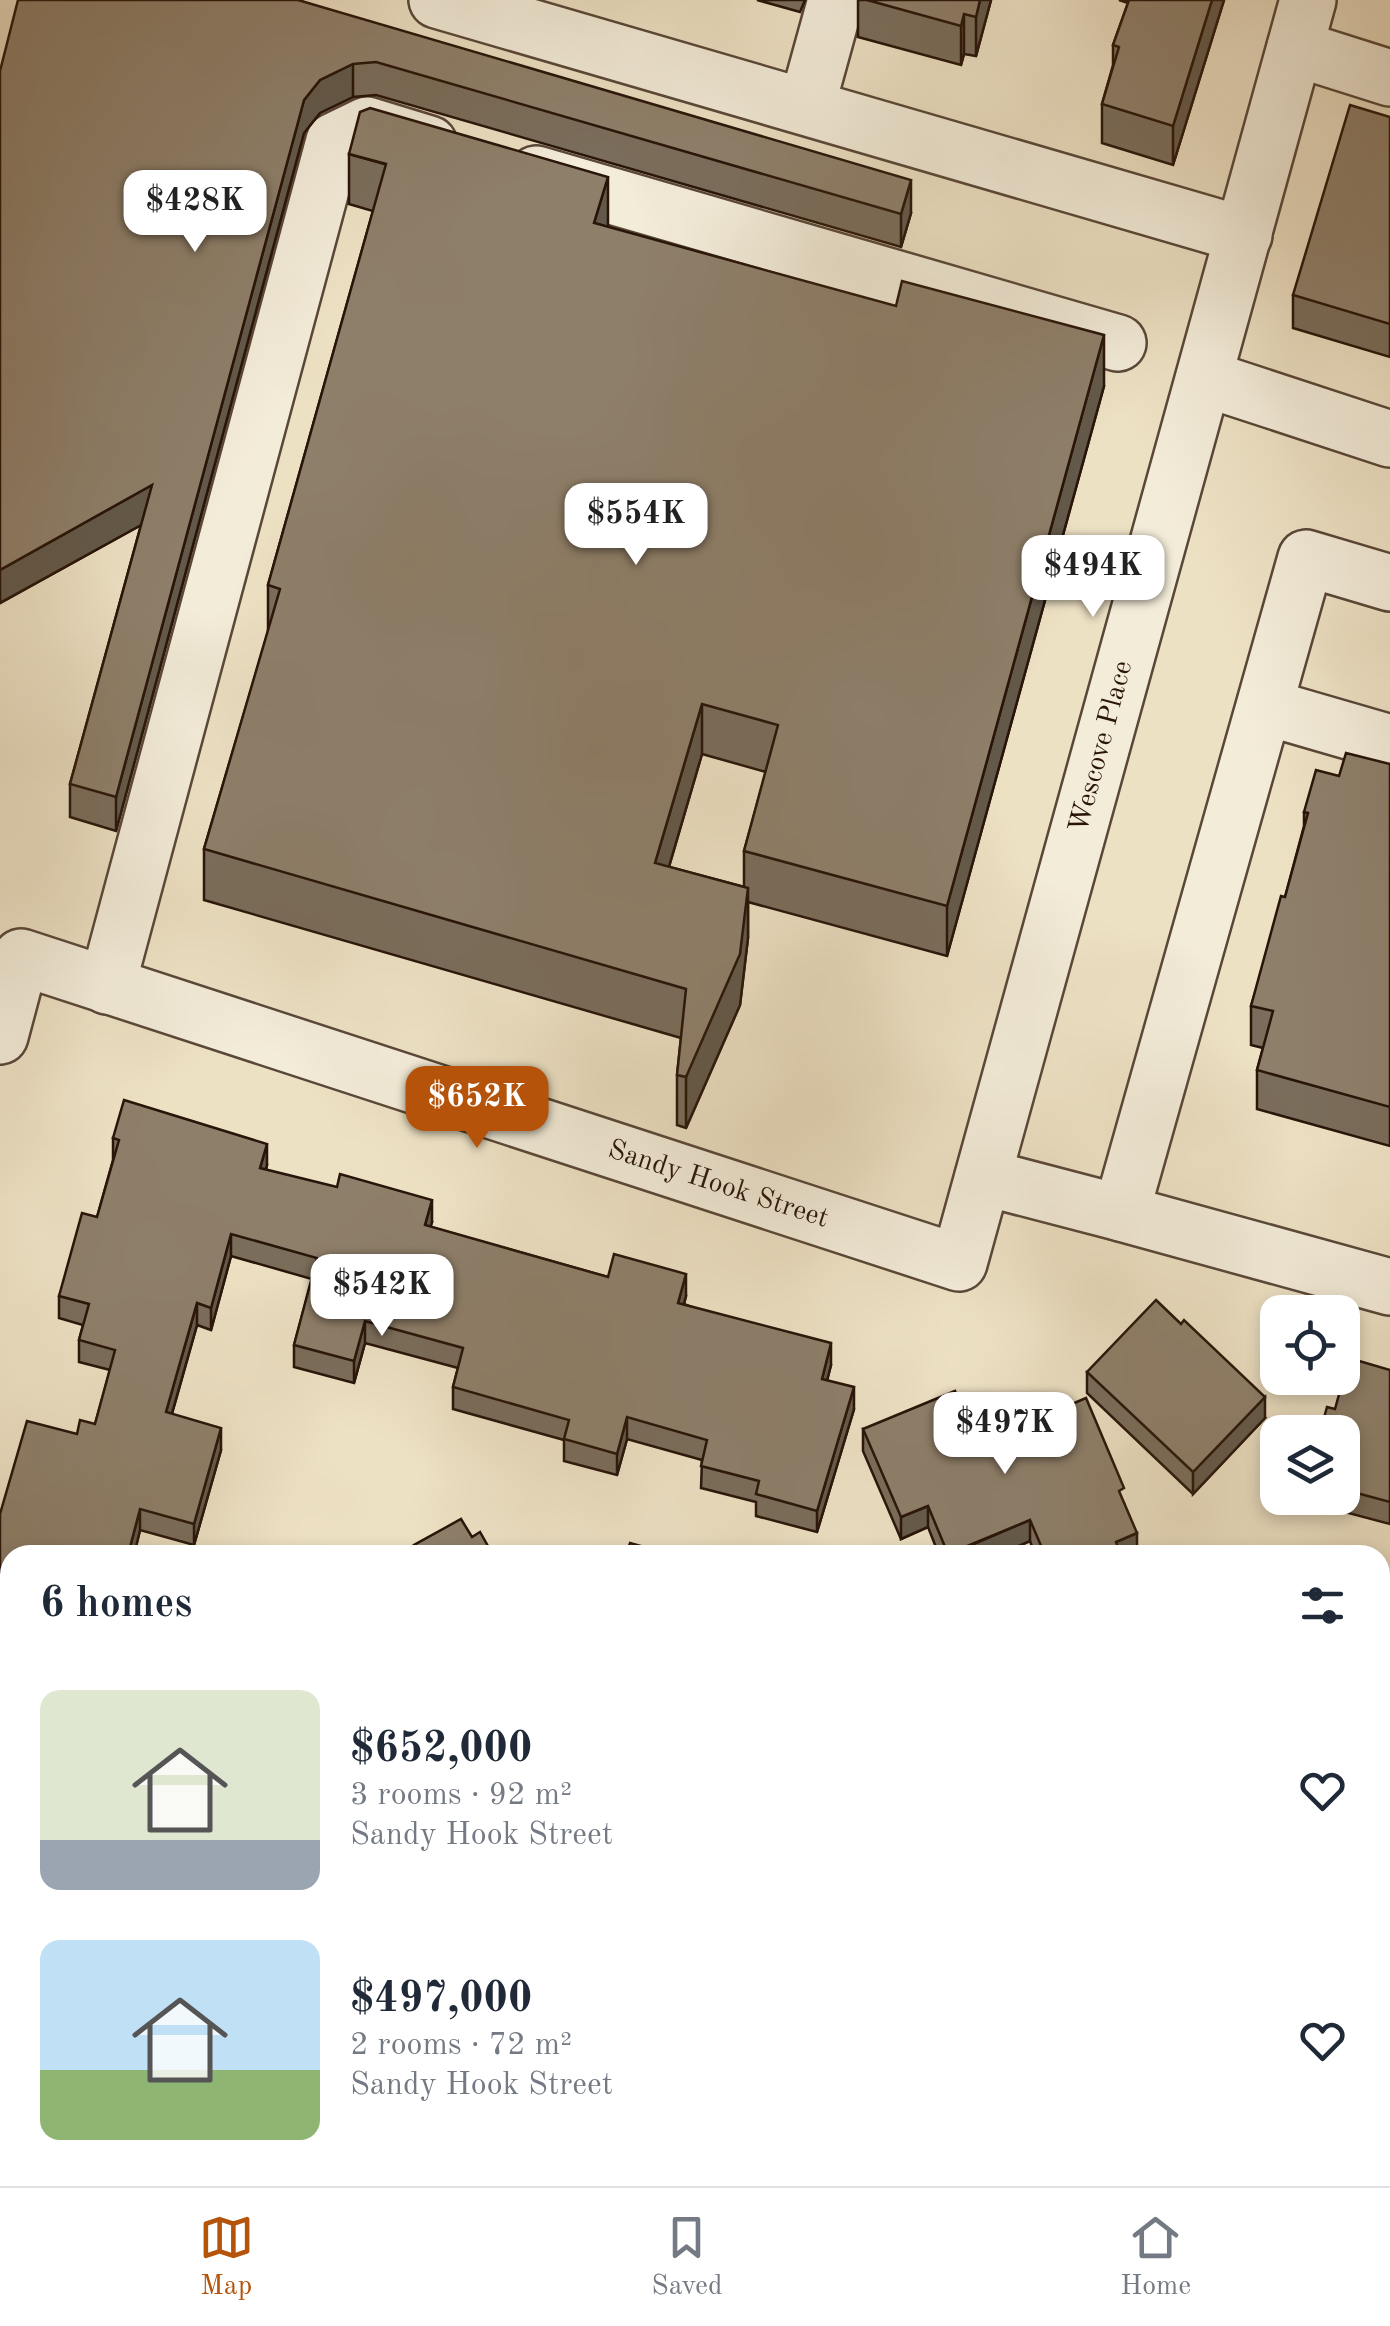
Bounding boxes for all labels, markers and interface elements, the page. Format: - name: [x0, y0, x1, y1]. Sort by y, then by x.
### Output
- pin: $428K: [125, 170, 265, 255]
- text: $428K: [146, 186, 244, 218]
- pin: $554K: [566, 483, 706, 568]
- text: $554K: [587, 499, 685, 531]
- pin: $494K: [1023, 535, 1163, 620]
- text: $494K: [1044, 551, 1142, 583]
- street label: Wescove Place: [1066, 658, 1138, 836]
- pin: $652K: [407, 1066, 547, 1151]
- text: $652K: [428, 1082, 526, 1114]
- street label: Sandy Hook Street: [604, 1136, 832, 1234]
- pin: $542K: [312, 1254, 452, 1339]
- text: $542K: [333, 1270, 431, 1302]
- map controls: [1260, 1295, 1360, 1515]
- button: locate: [1260, 1295, 1360, 1395]
- pin: $497K: [935, 1392, 1075, 1477]
- text: $497K: [956, 1408, 1054, 1440]
- button: layers: [1260, 1415, 1360, 1515]
- icon: filters: [1295, 1578, 1350, 1633]
- text: 6 homes: [40, 1584, 192, 1626]
- text: $652,000: [350, 1729, 532, 1771]
- icon: home: [120, 1730, 240, 1850]
- icon: heart: [1295, 1763, 1350, 1818]
- text: 3 rooms · 92 m²: [350, 1780, 572, 1812]
- text: Sandy Hook Street: [350, 1820, 613, 1852]
- text: $497,000: [350, 1979, 532, 2021]
- icon: home: [120, 1980, 240, 2100]
- icon: heart: [1295, 2013, 1350, 2068]
- text: 2 rooms · 72 m²: [350, 2030, 572, 2062]
- text: Sandy Hook Street: [350, 2070, 613, 2102]
- tab: Map: [199, 2210, 254, 2305]
- tab: Saved: [651, 2210, 723, 2305]
- tab: Home: [1120, 2210, 1191, 2305]

